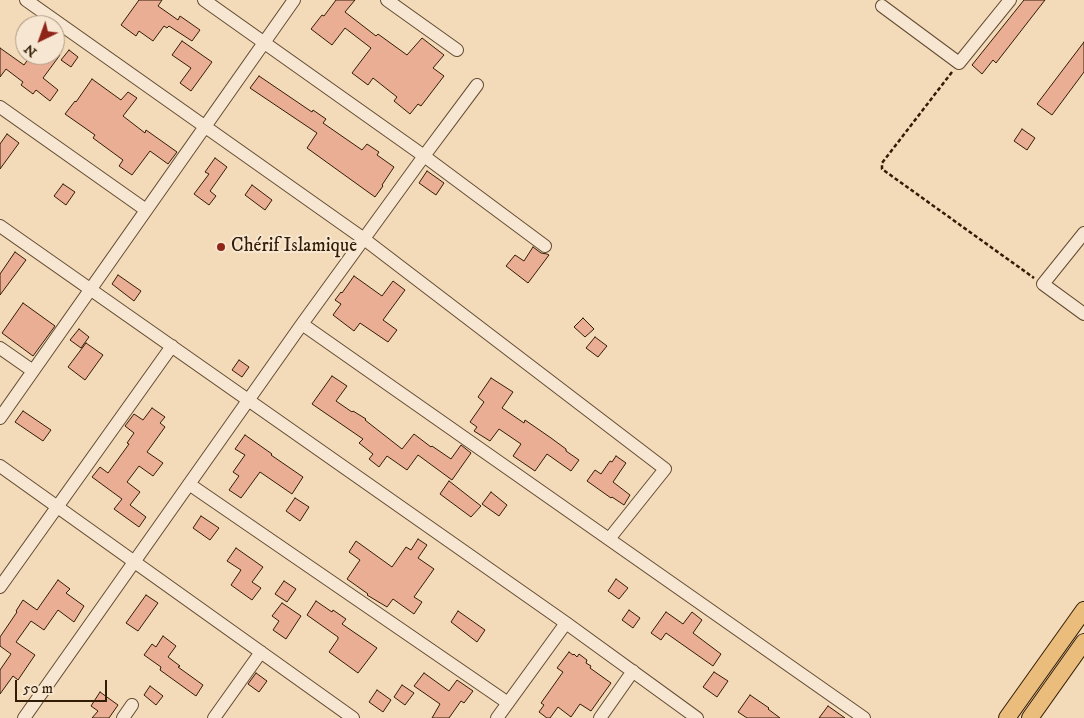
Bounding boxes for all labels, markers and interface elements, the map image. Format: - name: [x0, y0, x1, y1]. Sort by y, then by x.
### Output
- north arrow: [15, 15, 65, 65]
- text: N: [20, 40, 41, 61]
- place label: Chérif Islamique: [231, 236, 357, 258]
- marker: Chérif Islamique: [215, 241, 227, 253]
- scale bar: [18, 670, 110, 702]
- text: 50 m: [23, 679, 53, 698]

